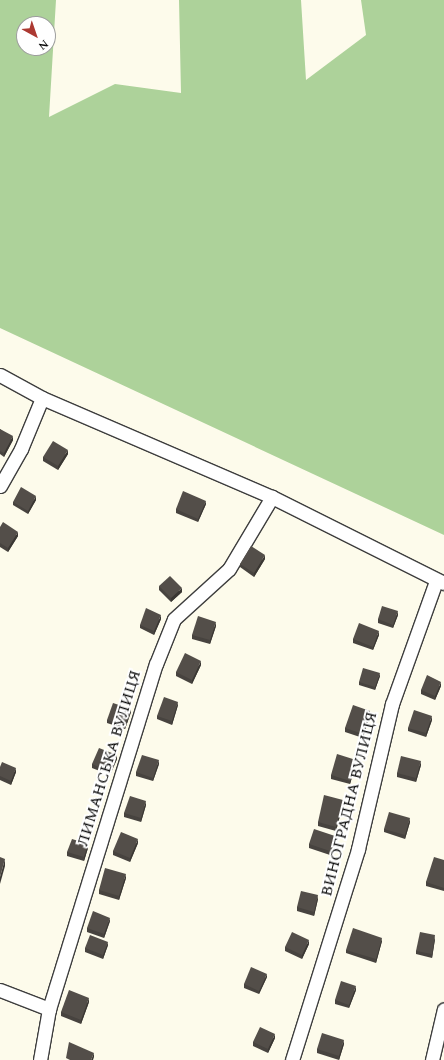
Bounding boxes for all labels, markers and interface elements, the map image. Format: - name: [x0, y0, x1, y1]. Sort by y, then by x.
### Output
- north arrow: [16, 16, 56, 56]
- text: N: [34, 35, 52, 54]
- street label: ЛИМАНСЬКА ВУЛИЦЯ: [73, 668, 145, 848]
- street label: ВИНОГРАДНА ВУЛИЦЯ: [317, 710, 381, 898]

